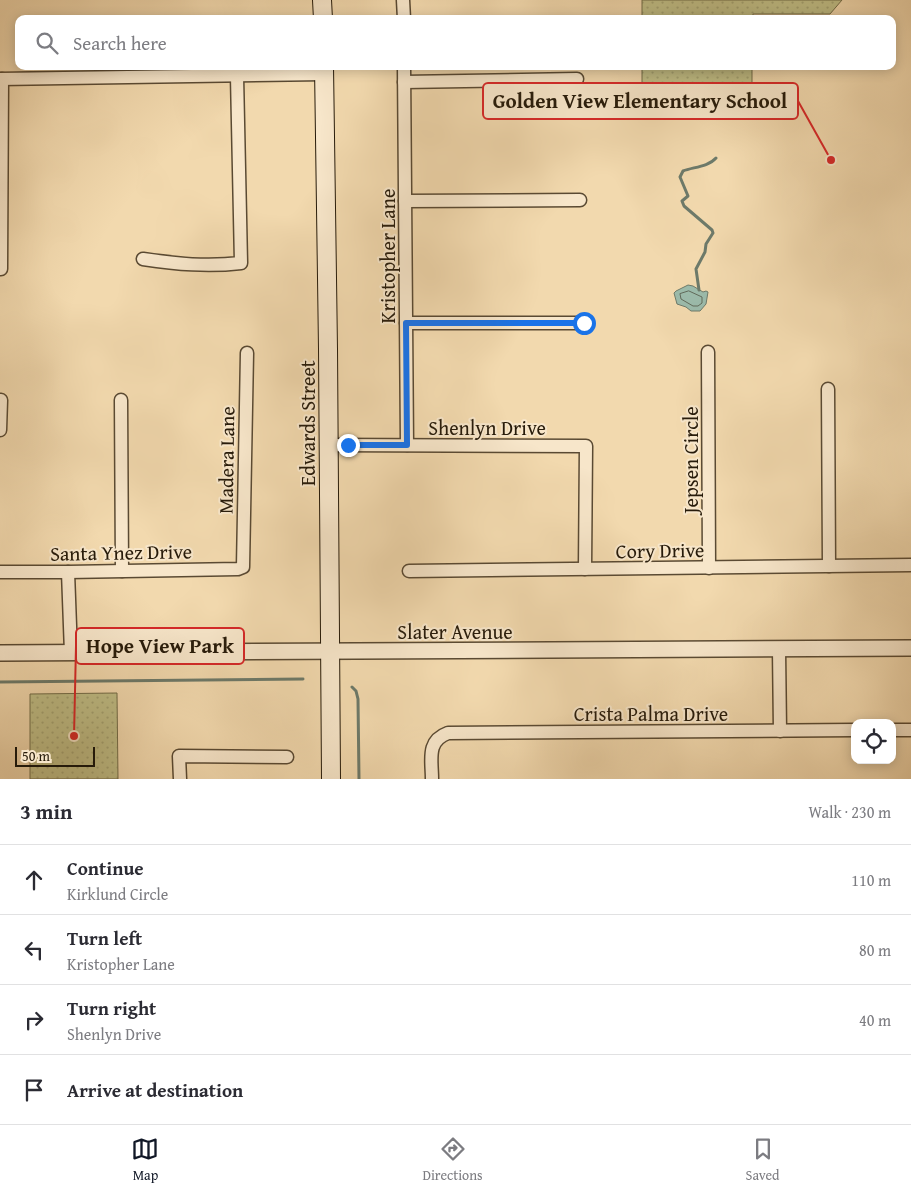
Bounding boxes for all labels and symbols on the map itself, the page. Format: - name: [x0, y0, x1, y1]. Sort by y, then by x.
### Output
- callout: Golden View Elementary School: [483, 83, 798, 119]
- text: Golden View Elementary School: [493, 85, 788, 116]
- street label: Kristopher Lane: [373, 189, 402, 323]
- route start: [573, 312, 596, 335]
- street label: Edwards Street: [293, 360, 322, 486]
- street label: Madera Lane: [211, 406, 241, 514]
- street label: Jepsen Circle: [676, 406, 705, 517]
- street label: Shenlyn Drive: [428, 413, 546, 442]
- route end: [337, 434, 360, 457]
- street label: Cory Drive: [615, 535, 705, 565]
- street label: Santa Ynez Drive: [50, 536, 192, 568]
- street label: Slater Avenue: [397, 617, 513, 646]
- callout: Hope View Park: [76, 628, 244, 664]
- text: Hope View Park: [86, 630, 235, 661]
- street label: Crista Palma Drive: [574, 699, 728, 728]
- scale bar: [15, 744, 95, 767]

